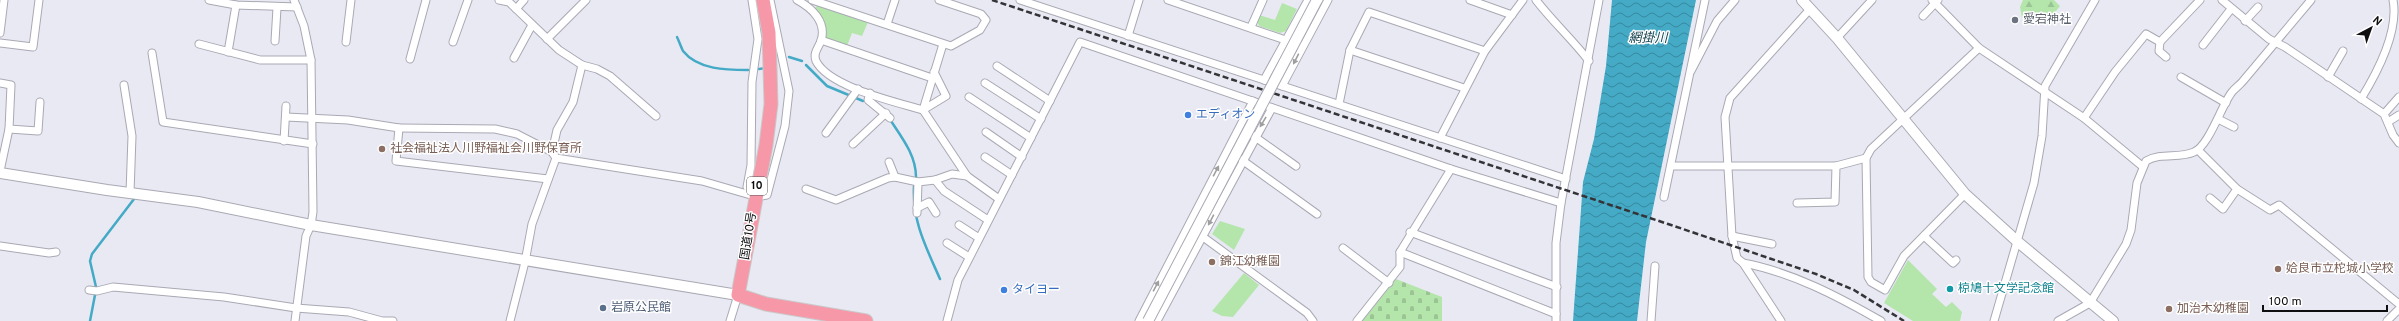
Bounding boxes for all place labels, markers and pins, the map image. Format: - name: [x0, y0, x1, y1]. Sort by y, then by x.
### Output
- place label: 愛宕神社: [2023, 12, 2071, 28]
- marker: 愛宕神社: [2010, 15, 2020, 25]
- place label: エディオン: [1196, 107, 1255, 123]
- marker: エディオン: [1183, 110, 1193, 120]
- place label: 社会福祉法人川野福祉会川野保育所: [390, 141, 582, 157]
- marker: 社会福祉法人川野福祉会川野保育所: [377, 144, 387, 154]
- place label: 錦江幼稚園: [1220, 254, 1280, 270]
- marker: 錦江幼稚園: [1207, 257, 1217, 267]
- place label: 姶良市立柁城小学校: [2286, 261, 2394, 277]
- marker: 姶良市立柁城小学校: [2273, 264, 2283, 274]
- place label: 椋鳩十文学記念館: [1958, 281, 2054, 297]
- place label: タイヨー: [1012, 282, 1060, 298]
- marker: 椋鳩十文学記念館: [1945, 284, 1955, 294]
- marker: タイヨー: [999, 285, 1009, 295]
- place label: 岩原公民館: [611, 300, 671, 316]
- place label: 加治木幼稚園: [2177, 301, 2249, 317]
- marker: 岩原公民館: [598, 303, 608, 313]
- marker: 加治木幼稚園: [2164, 304, 2174, 314]

